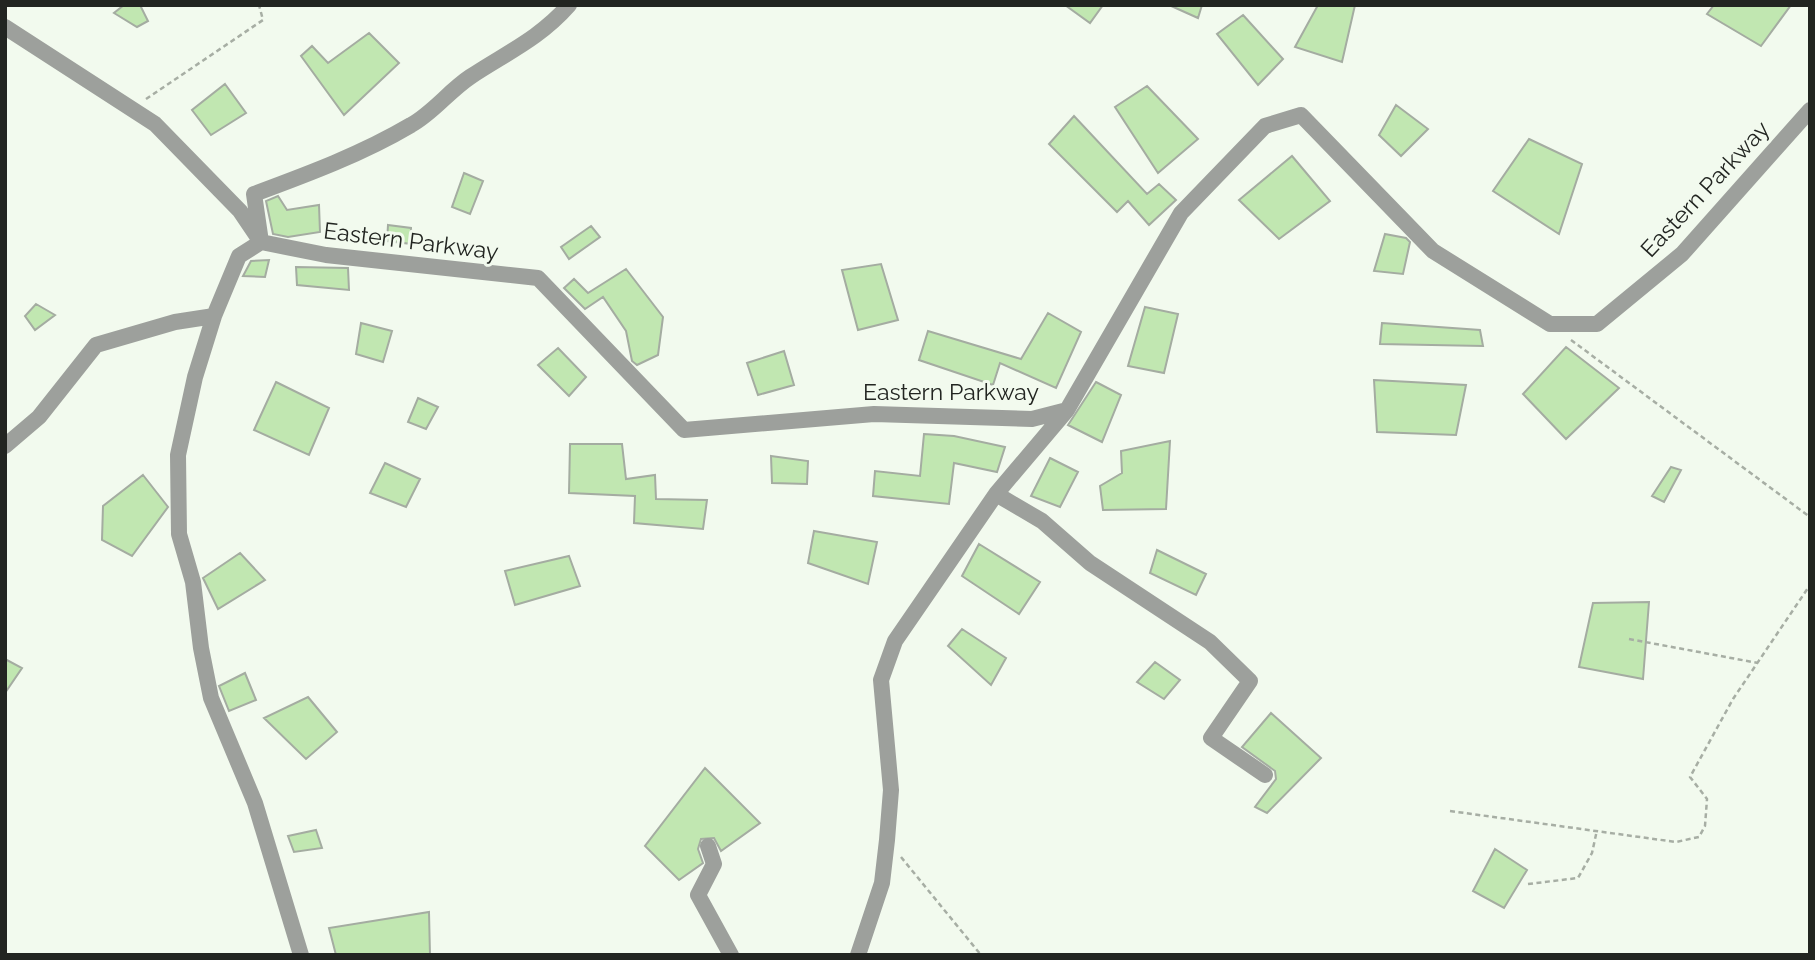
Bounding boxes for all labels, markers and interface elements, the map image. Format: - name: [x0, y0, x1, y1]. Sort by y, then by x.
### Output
- street label: Eastern Parkway: [1635, 115, 1775, 262]
- street label: Eastern Parkway: [322, 216, 500, 265]
- street label: Eastern Parkway: [863, 378, 1039, 405]

